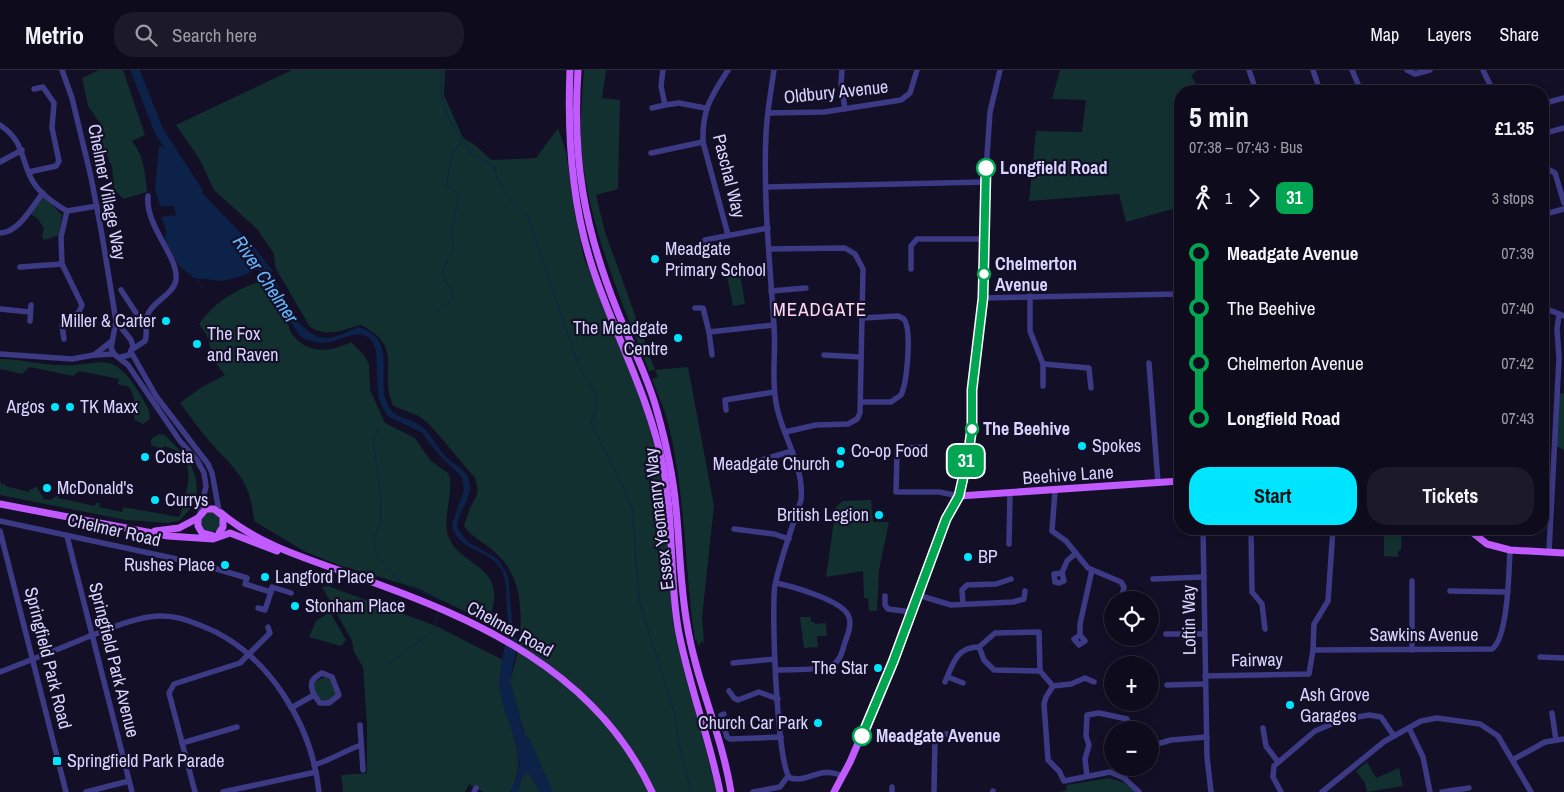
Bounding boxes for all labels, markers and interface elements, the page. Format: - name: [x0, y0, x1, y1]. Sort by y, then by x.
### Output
- search box: [114, 12, 464, 57]
- text: Metrio: [25, 19, 84, 51]
- icon: search: [132, 21, 160, 49]
- text: Search here: [172, 22, 257, 48]
- text: Map: [1371, 22, 1399, 47]
- text: Layers: [1427, 22, 1472, 47]
- text: Share: [1500, 22, 1539, 47]
- street label: Oldbury Avenue: [783, 74, 889, 109]
- text: 5 min: [1189, 98, 1249, 136]
- text: £1.35: [1495, 115, 1534, 141]
- street label: Chelmer Village Way: [82, 122, 133, 263]
- street label: Paschal Way: [707, 131, 752, 221]
- text: 07:38 – 07:43 · Bus: [1189, 136, 1303, 158]
- place label: Longfield Road: [1000, 155, 1107, 180]
- marker: Longfield Road: [976, 158, 996, 178]
- icon: walk: [1189, 184, 1217, 212]
- icon: forward: [1240, 184, 1268, 212]
- text: 31: [1286, 185, 1303, 210]
- text: 1: [1225, 187, 1232, 209]
- text: 3 stops: [1492, 187, 1534, 209]
- water label: River Chelmer: [227, 230, 305, 329]
- place label: Meadgate Primary School: [665, 236, 766, 282]
- text: Meadgate Avenue: [1227, 240, 1358, 266]
- text: 07:39: [1501, 242, 1534, 264]
- place label: Chelmerton Avenue: [995, 251, 1077, 297]
- marker: Meadgate Primary School: [649, 253, 661, 265]
- marker: Chelmerton Avenue: [977, 267, 991, 281]
- text: The Beehive: [1227, 295, 1315, 321]
- district label: MEADGATE: [773, 296, 867, 322]
- text: 07:40: [1501, 297, 1534, 319]
- place label: Miller & Carter: [61, 308, 156, 333]
- marker: Miller & Carter: [160, 315, 172, 327]
- place label: The Meadgate Centre: [573, 315, 668, 361]
- place label: The Fox and Raven: [207, 321, 278, 367]
- marker: The Meadgate Centre: [672, 332, 684, 344]
- marker: The Fox and Raven: [191, 338, 203, 350]
- text: Chelmerton Avenue: [1227, 350, 1364, 376]
- text: 07:42: [1501, 352, 1534, 374]
- place label: Argos: [5, 394, 45, 419]
- place label: TK Maxx: [80, 394, 139, 419]
- marker: Argos: [49, 401, 61, 413]
- marker: TK Maxx: [64, 401, 76, 413]
- text: Longfield Road: [1227, 405, 1340, 431]
- text: 07:43: [1501, 407, 1534, 429]
- place label: The Beehive: [983, 416, 1070, 441]
- marker: The Beehive: [965, 422, 979, 436]
- place label: Spokes: [1092, 433, 1141, 458]
- place label: Co-op Food: [851, 438, 928, 463]
- marker: Spokes: [1076, 440, 1088, 452]
- place label: Costa: [155, 444, 194, 469]
- marker: Co-op Food: [835, 445, 847, 457]
- line badge: 31: [944, 445, 988, 477]
- street label: Essex Yeomanry Way: [637, 446, 680, 592]
- text: 31: [958, 448, 974, 473]
- marker: Costa: [139, 451, 151, 463]
- place label: Meadgate Church: [713, 451, 830, 476]
- marker: Meadgate Church: [834, 458, 846, 470]
- street label: Beehive Lane: [1022, 459, 1114, 490]
- button: Start: [1189, 467, 1357, 525]
- button: Tickets: [1367, 467, 1534, 525]
- place label: McDonald's: [57, 475, 134, 500]
- marker: McDonald's: [41, 482, 53, 494]
- place label: Currys: [165, 487, 208, 512]
- marker: Currys: [149, 494, 161, 506]
- place label: British Legion: [777, 502, 869, 527]
- street label: Chelmer Road: [65, 507, 163, 552]
- marker: British Legion: [873, 509, 885, 521]
- place label: BP: [978, 544, 998, 569]
- marker: BP: [962, 551, 974, 563]
- place label: Rushes Place: [124, 552, 215, 577]
- marker: Rushes Place: [219, 559, 231, 571]
- place label: Langford Place: [275, 564, 374, 589]
- marker: Langford Place: [259, 571, 271, 583]
- street label: Springfield Park Avenue: [83, 580, 146, 740]
- street label: Springfield Park Road: [19, 584, 78, 731]
- street label: Loftin Way: [1175, 584, 1202, 655]
- map controls: [1104, 591, 1159, 776]
- button: locate: [1104, 591, 1159, 646]
- place label: Stonham Place: [305, 593, 405, 618]
- street label: Chelmer Road: [463, 595, 558, 663]
- marker: Stonham Place: [289, 600, 301, 612]
- street label: Sawkins Avenue: [1370, 622, 1478, 647]
- street label: Fairway: [1231, 647, 1284, 672]
- place label: The Star: [811, 655, 868, 680]
- button: +: [1104, 656, 1159, 711]
- marker: The Star: [872, 662, 884, 674]
- place label: Ash Grove Garages: [1299, 682, 1370, 728]
- marker: Ash Grove Garages: [1284, 699, 1296, 711]
- place label: Church Car Park: [698, 710, 809, 735]
- marker: Church Car Park: [812, 717, 824, 729]
- button: −: [1104, 721, 1159, 776]
- place label: Meadgate Avenue: [876, 723, 1000, 748]
- marker: Meadgate Avenue: [852, 726, 872, 746]
- place label: Springfield Park Parade: [67, 748, 225, 773]
- marker: Springfield Park Parade: [51, 755, 63, 767]

